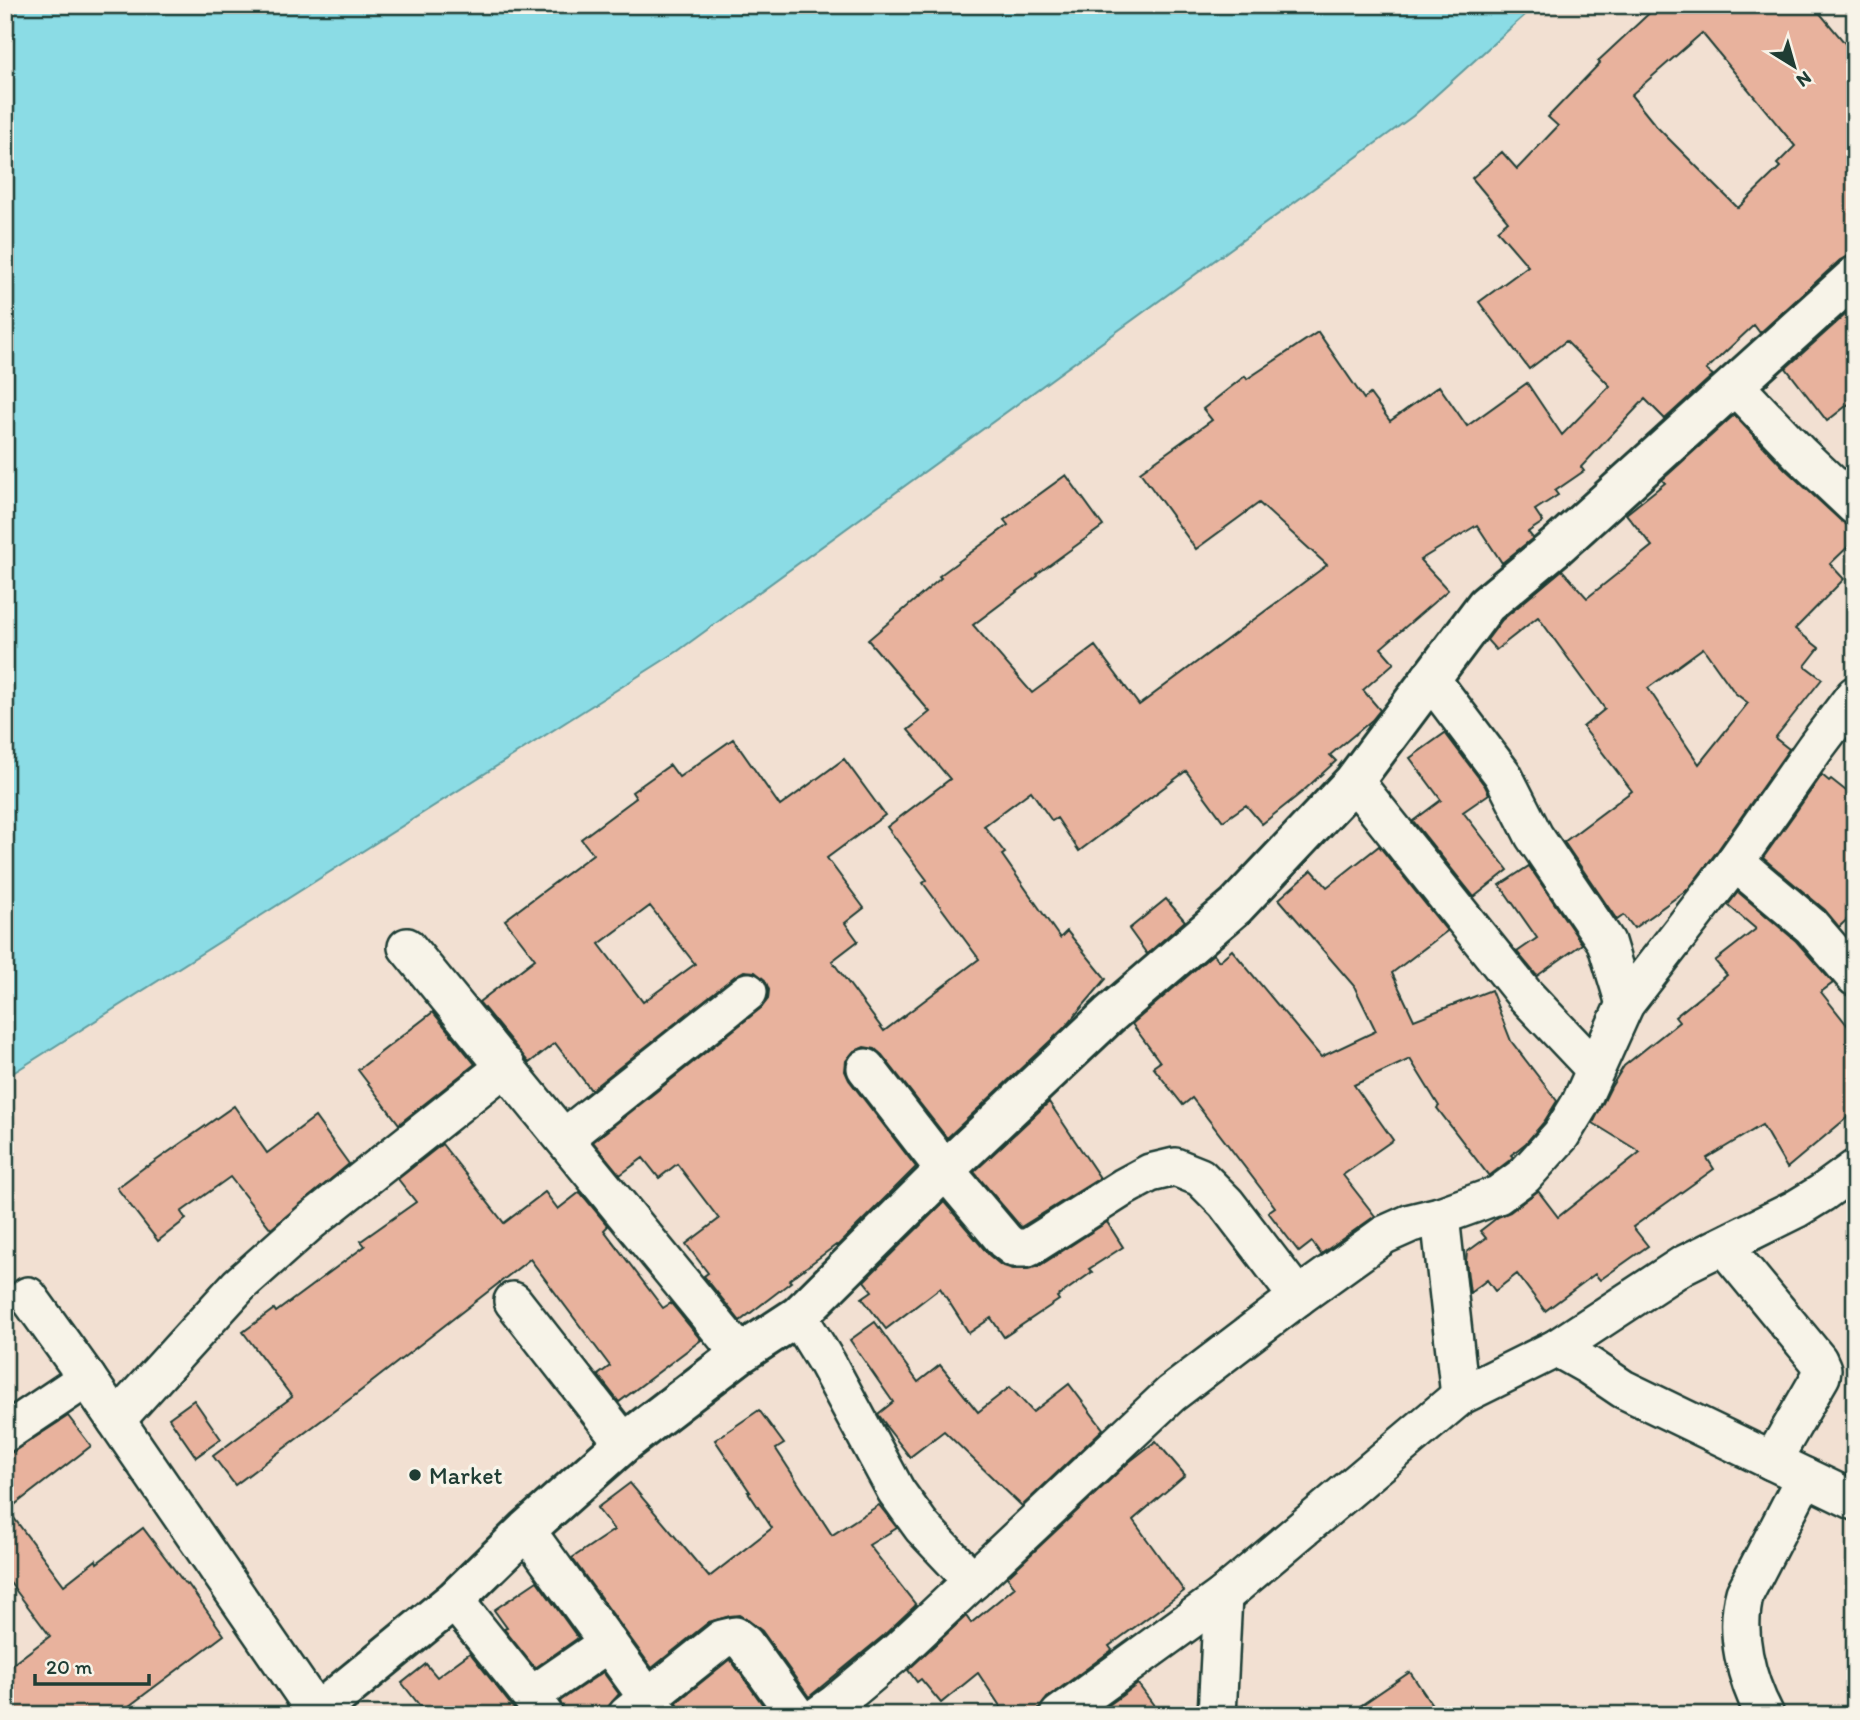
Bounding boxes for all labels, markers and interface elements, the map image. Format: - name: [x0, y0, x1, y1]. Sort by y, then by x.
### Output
- north arrow: [1758, 32, 1828, 102]
- text: N: [1792, 66, 1816, 92]
- place label: Market: [429, 1461, 503, 1490]
- marker: Market: [407, 1467, 423, 1483]
- scale bar: [35, 1643, 149, 1687]
- text: 20 m: [46, 1654, 93, 1679]

